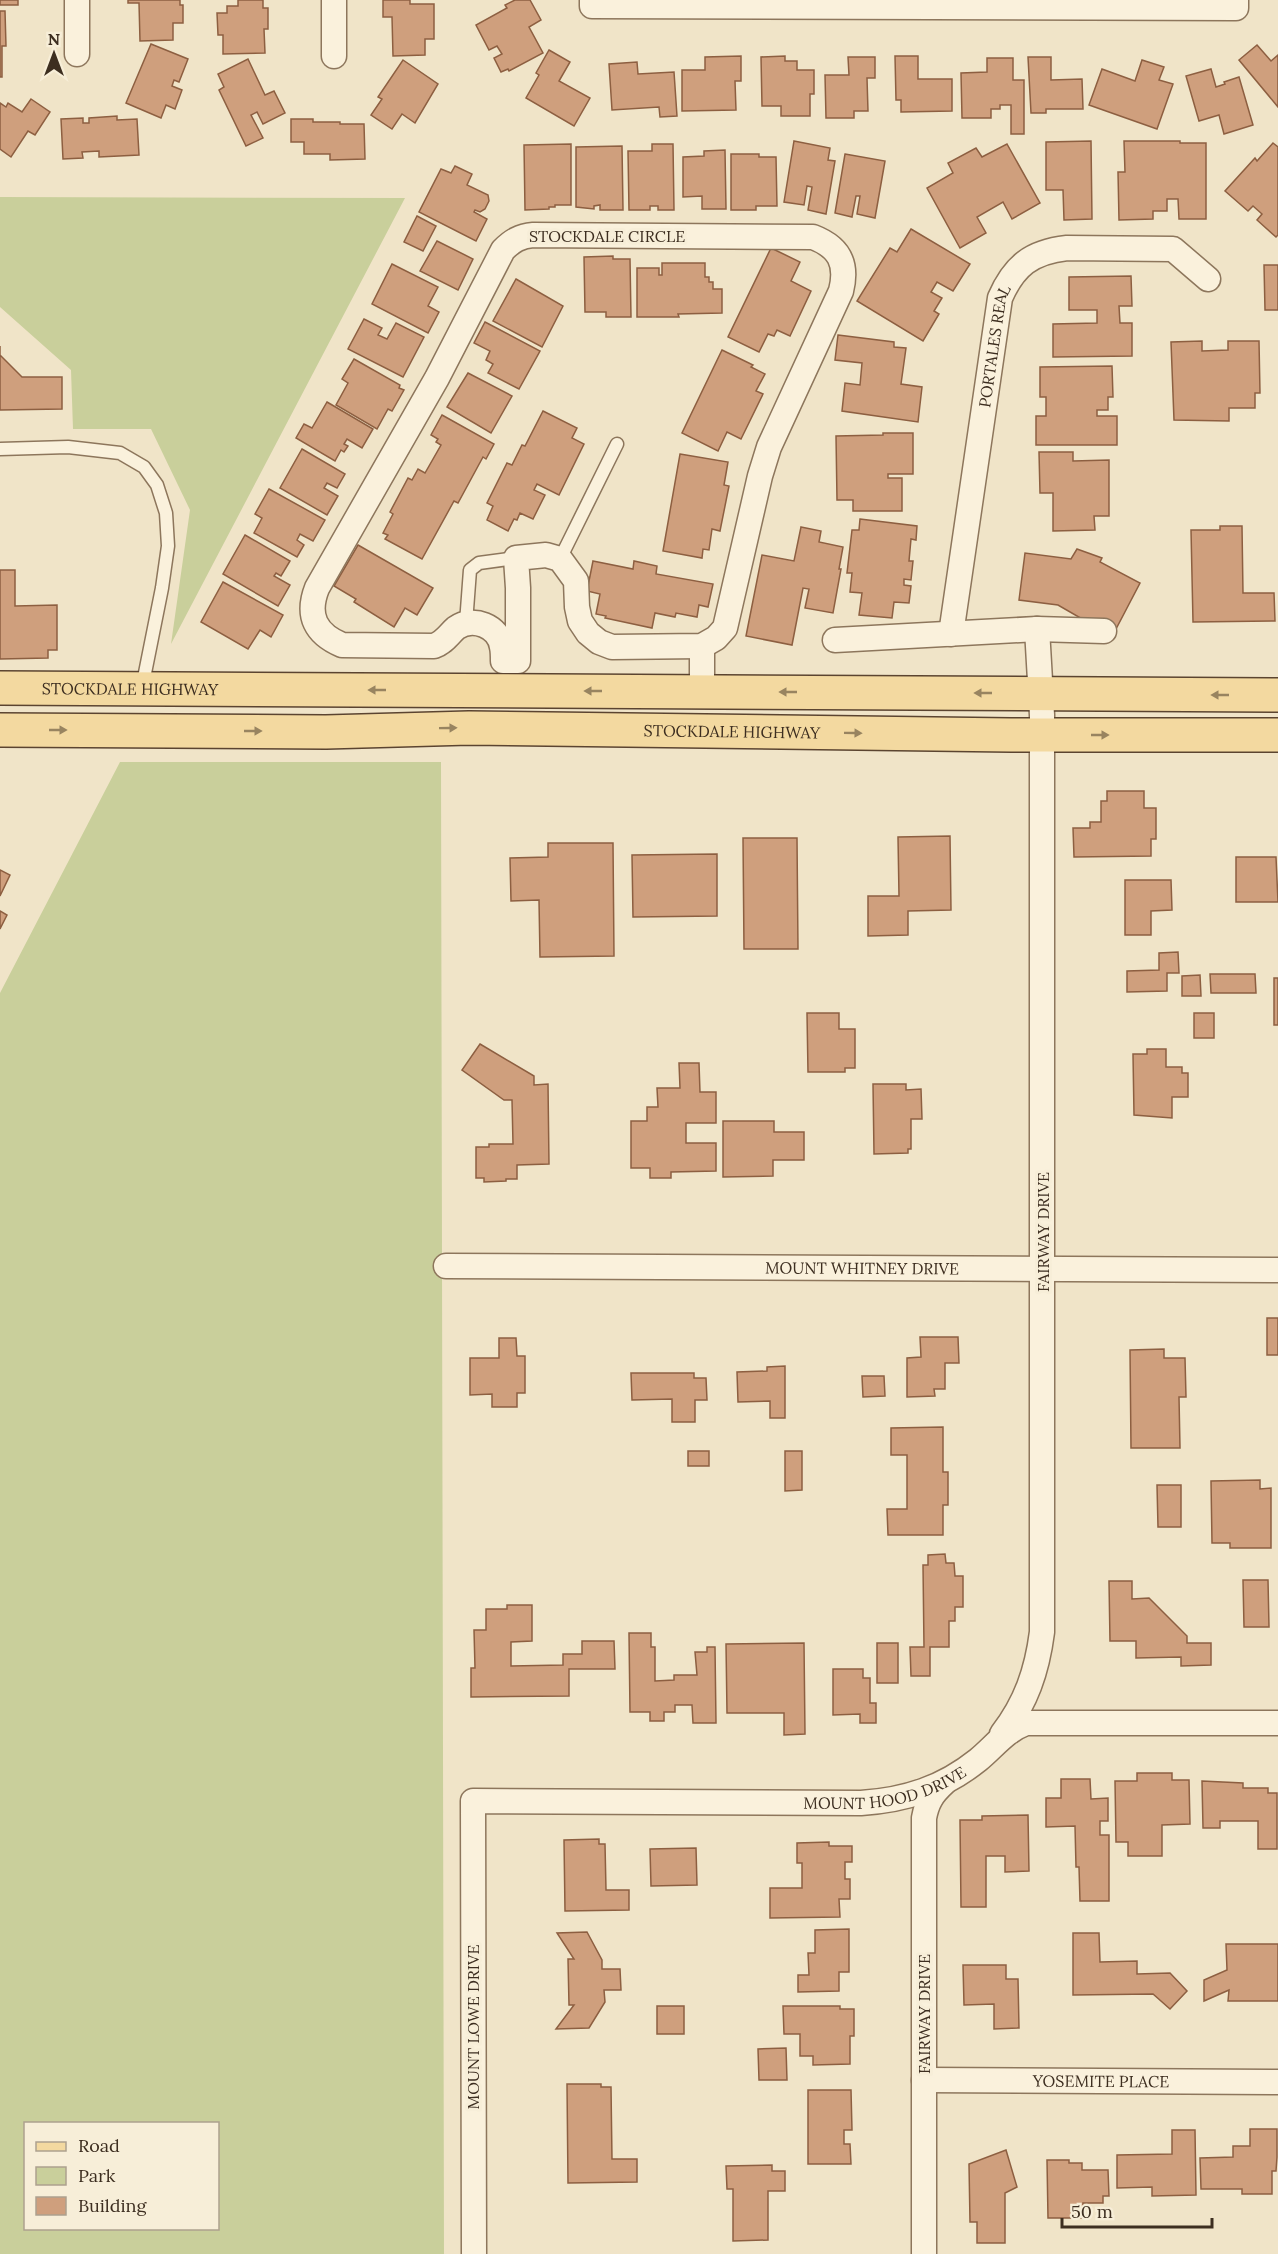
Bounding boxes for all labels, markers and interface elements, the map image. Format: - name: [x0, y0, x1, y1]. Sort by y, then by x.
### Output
- north arrow: [24, 24, 84, 84]
- text: N: [48, 29, 60, 49]
- street label: STOCKDALE CIRCLE: [529, 226, 685, 246]
- street label: PORTALES REAL: [974, 281, 1015, 409]
- street label: STOCKDALE HIGHWAY: [42, 678, 219, 699]
- one-way arrow: [368, 685, 387, 695]
- one-way arrow: [584, 686, 603, 696]
- one-way arrow: [779, 687, 798, 697]
- one-way arrow: [974, 688, 993, 698]
- one-way arrow: [1210, 690, 1229, 700]
- street label: STOCKDALE HIGHWAY: [644, 720, 821, 743]
- one-way arrow: [439, 724, 458, 733]
- one-way arrow: [49, 725, 68, 735]
- one-way arrow: [244, 726, 263, 736]
- one-way arrow: [844, 728, 863, 738]
- one-way arrow: [1091, 730, 1110, 740]
- street label: FAIRWAY DRIVE: [1033, 1172, 1053, 1292]
- street label: MOUNT WHITNEY DRIVE: [765, 1258, 959, 1278]
- street label: MOUNT HOOD DRIVE: [803, 1762, 970, 1813]
- street label: MOUNT LOWE DRIVE: [463, 1944, 483, 2109]
- street label: FAIRWAY DRIVE: [914, 1954, 934, 2074]
- street label: YOSEMITE PLACE: [1032, 2071, 1169, 2091]
- legend: [24, 2122, 219, 2230]
- text: Road: [78, 2134, 120, 2157]
- text: Park: [78, 2164, 116, 2187]
- scale bar: [1062, 2191, 1212, 2229]
- text: Building: [78, 2194, 148, 2217]
- text: 50 m: [1071, 2200, 1113, 2223]

